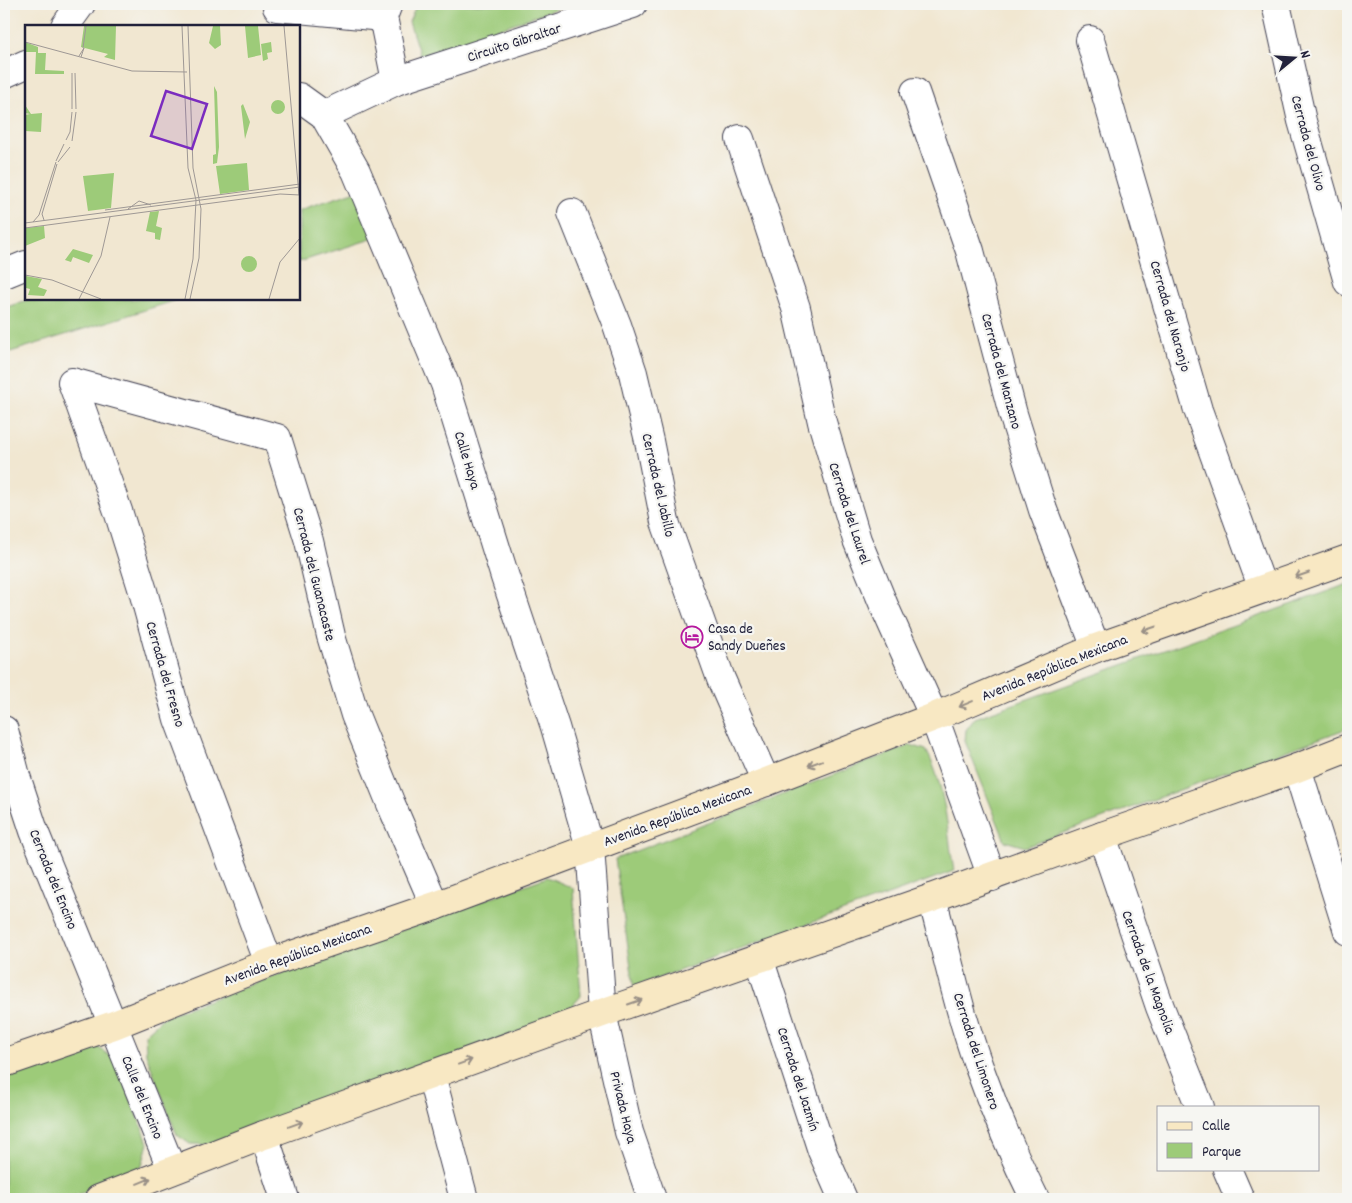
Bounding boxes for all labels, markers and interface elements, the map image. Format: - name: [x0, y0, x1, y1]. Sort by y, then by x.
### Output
- street label: Circuito Gibraltar: [465, 18, 565, 69]
- inset map: [25, 25, 300, 300]
- north arrow: [1270, 32, 1320, 82]
- text: N: [1294, 48, 1315, 61]
- street label: Cerrada del Olivo: [1284, 93, 1330, 194]
- street label: Cerrada del Naranjo: [1143, 258, 1196, 375]
- street label: Cerrada del Manzano: [974, 311, 1026, 432]
- street label: Calle Haya: [447, 429, 486, 493]
- street label: Cerrada del Jabillo: [634, 431, 680, 540]
- street label: Cerrada del Laurel: [821, 460, 875, 568]
- street label: Cerrada del Guanacaste: [286, 505, 340, 644]
- one-way arrow: [1295, 571, 1310, 580]
- street label: Cerrada del Fresno: [138, 619, 190, 730]
- place label: Casa de Sandy Dueñes: [708, 619, 786, 658]
- hotel icon: Casa de Sandy Dueñes: [680, 625, 704, 649]
- one-way arrow: [1142, 625, 1157, 634]
- street label: Avenida República Mexicana: [979, 629, 1132, 708]
- one-way arrow: [959, 699, 974, 709]
- one-way arrow: [808, 759, 823, 768]
- street label: Avenida República Mexicana: [601, 780, 755, 854]
- street label: Cerrada del Encino: [22, 826, 82, 934]
- street label: Cerrada de la Magnolia: [1115, 908, 1180, 1038]
- street label: Avenida República Mexicana: [221, 919, 375, 993]
- street label: Cerrada del Limonero: [946, 990, 1005, 1113]
- one-way arrow: [627, 997, 642, 1006]
- street label: Cerrada del Jazmín: [770, 1025, 824, 1135]
- street label: Calle del Encino: [114, 1053, 168, 1143]
- one-way arrow: [457, 1057, 473, 1066]
- street label: Privada Haya: [602, 1069, 642, 1147]
- legend: [1157, 1106, 1320, 1170]
- text: Calle: [1202, 1116, 1231, 1138]
- one-way arrow: [288, 1119, 303, 1128]
- text: Parque: [1202, 1142, 1242, 1164]
- one-way arrow: [136, 1176, 151, 1185]

